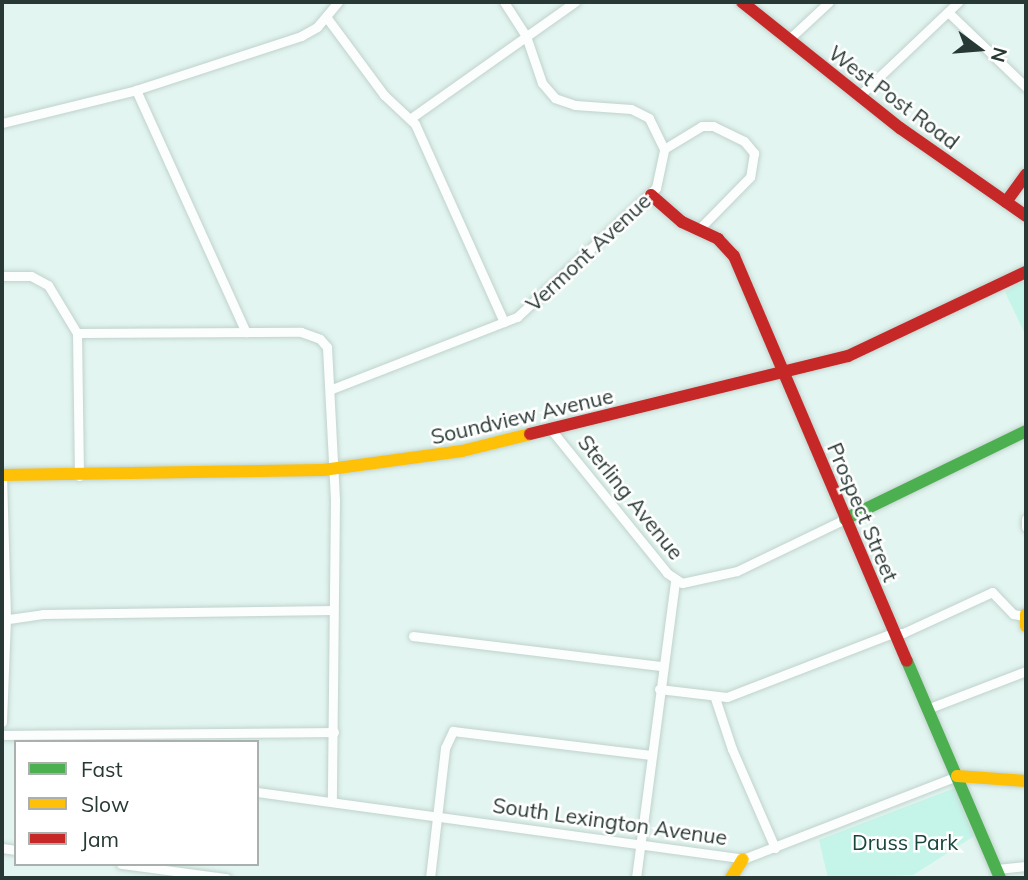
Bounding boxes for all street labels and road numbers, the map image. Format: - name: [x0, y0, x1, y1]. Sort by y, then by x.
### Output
- street label: West Post Road: [824, 40, 964, 154]
- street label: Vermont Avenue: [520, 188, 656, 316]
- street label: Soundview Avenue: [428, 383, 616, 449]
- street label: Sterling Avenue: [573, 430, 689, 564]
- street label: Prospect Street: [822, 439, 904, 585]
- street label: South Lexington Avenue: [491, 792, 729, 850]

